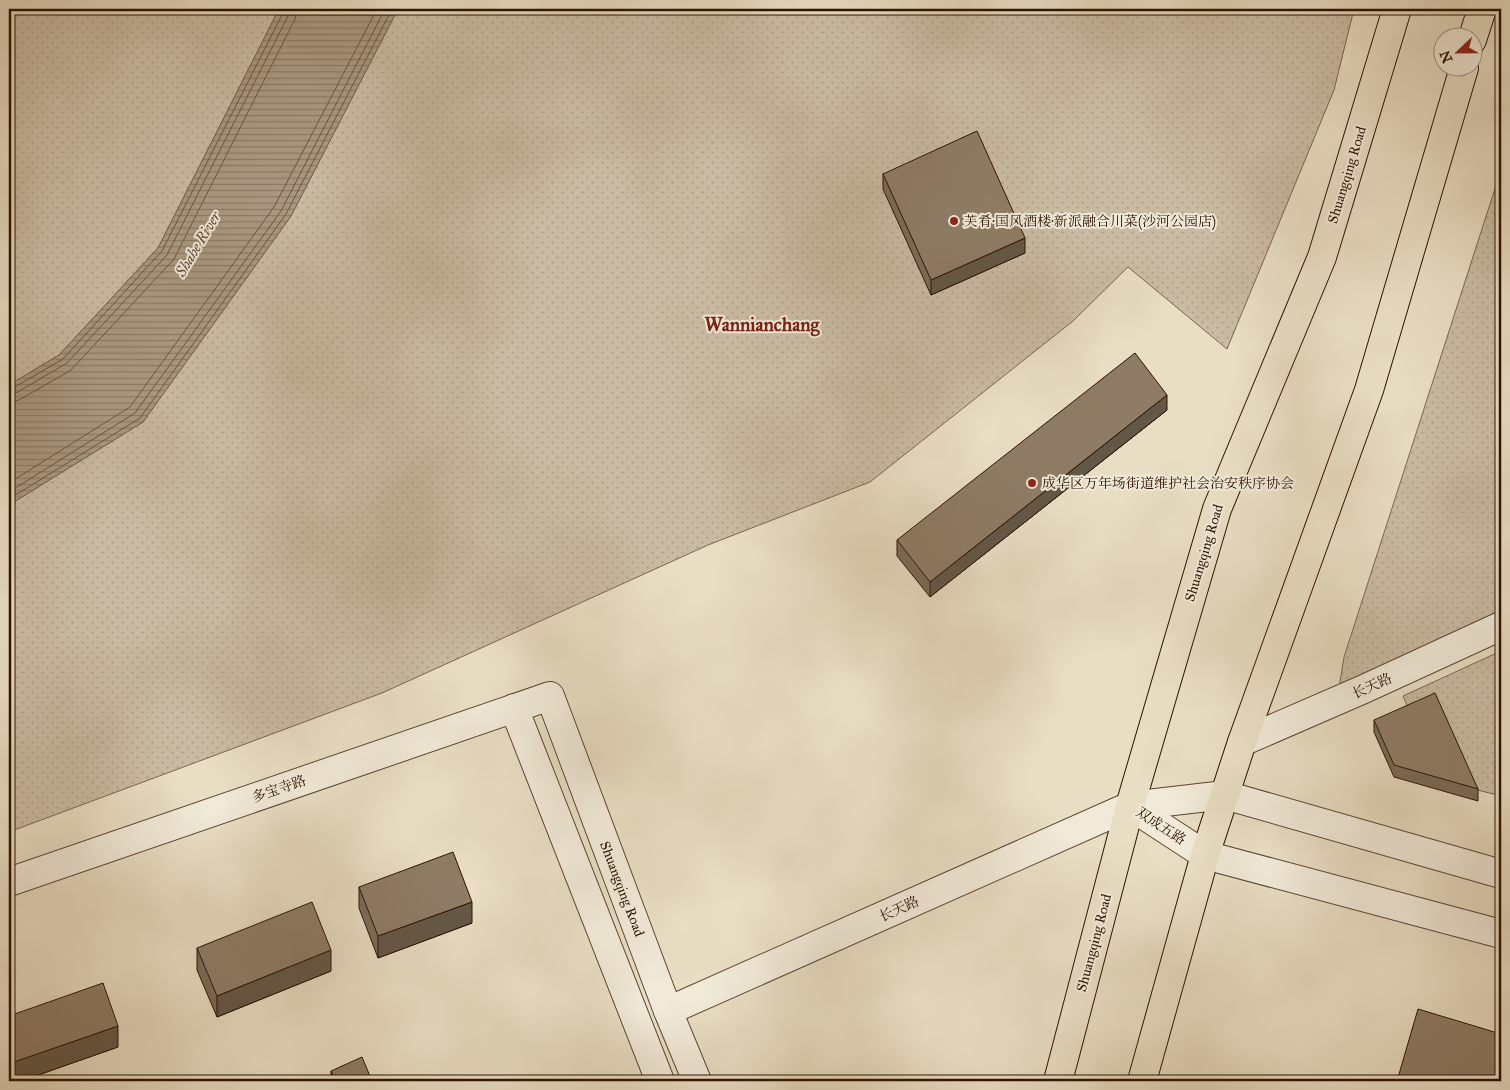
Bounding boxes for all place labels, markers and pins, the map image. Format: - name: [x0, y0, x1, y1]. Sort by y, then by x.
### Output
- place label: 芙肴·国风酒楼·新派融合川菜(沙河公园店): [964, 213, 1216, 231]
- marker: 芙肴·国风酒楼·新派融合川菜(沙河公园店): [948, 215, 960, 227]
- place label: 成华区万年场街道维护社会治安秩序协会: [1042, 475, 1294, 492]
- marker: 成华区万年场街道维护社会治安秩序协会: [1026, 477, 1038, 489]

